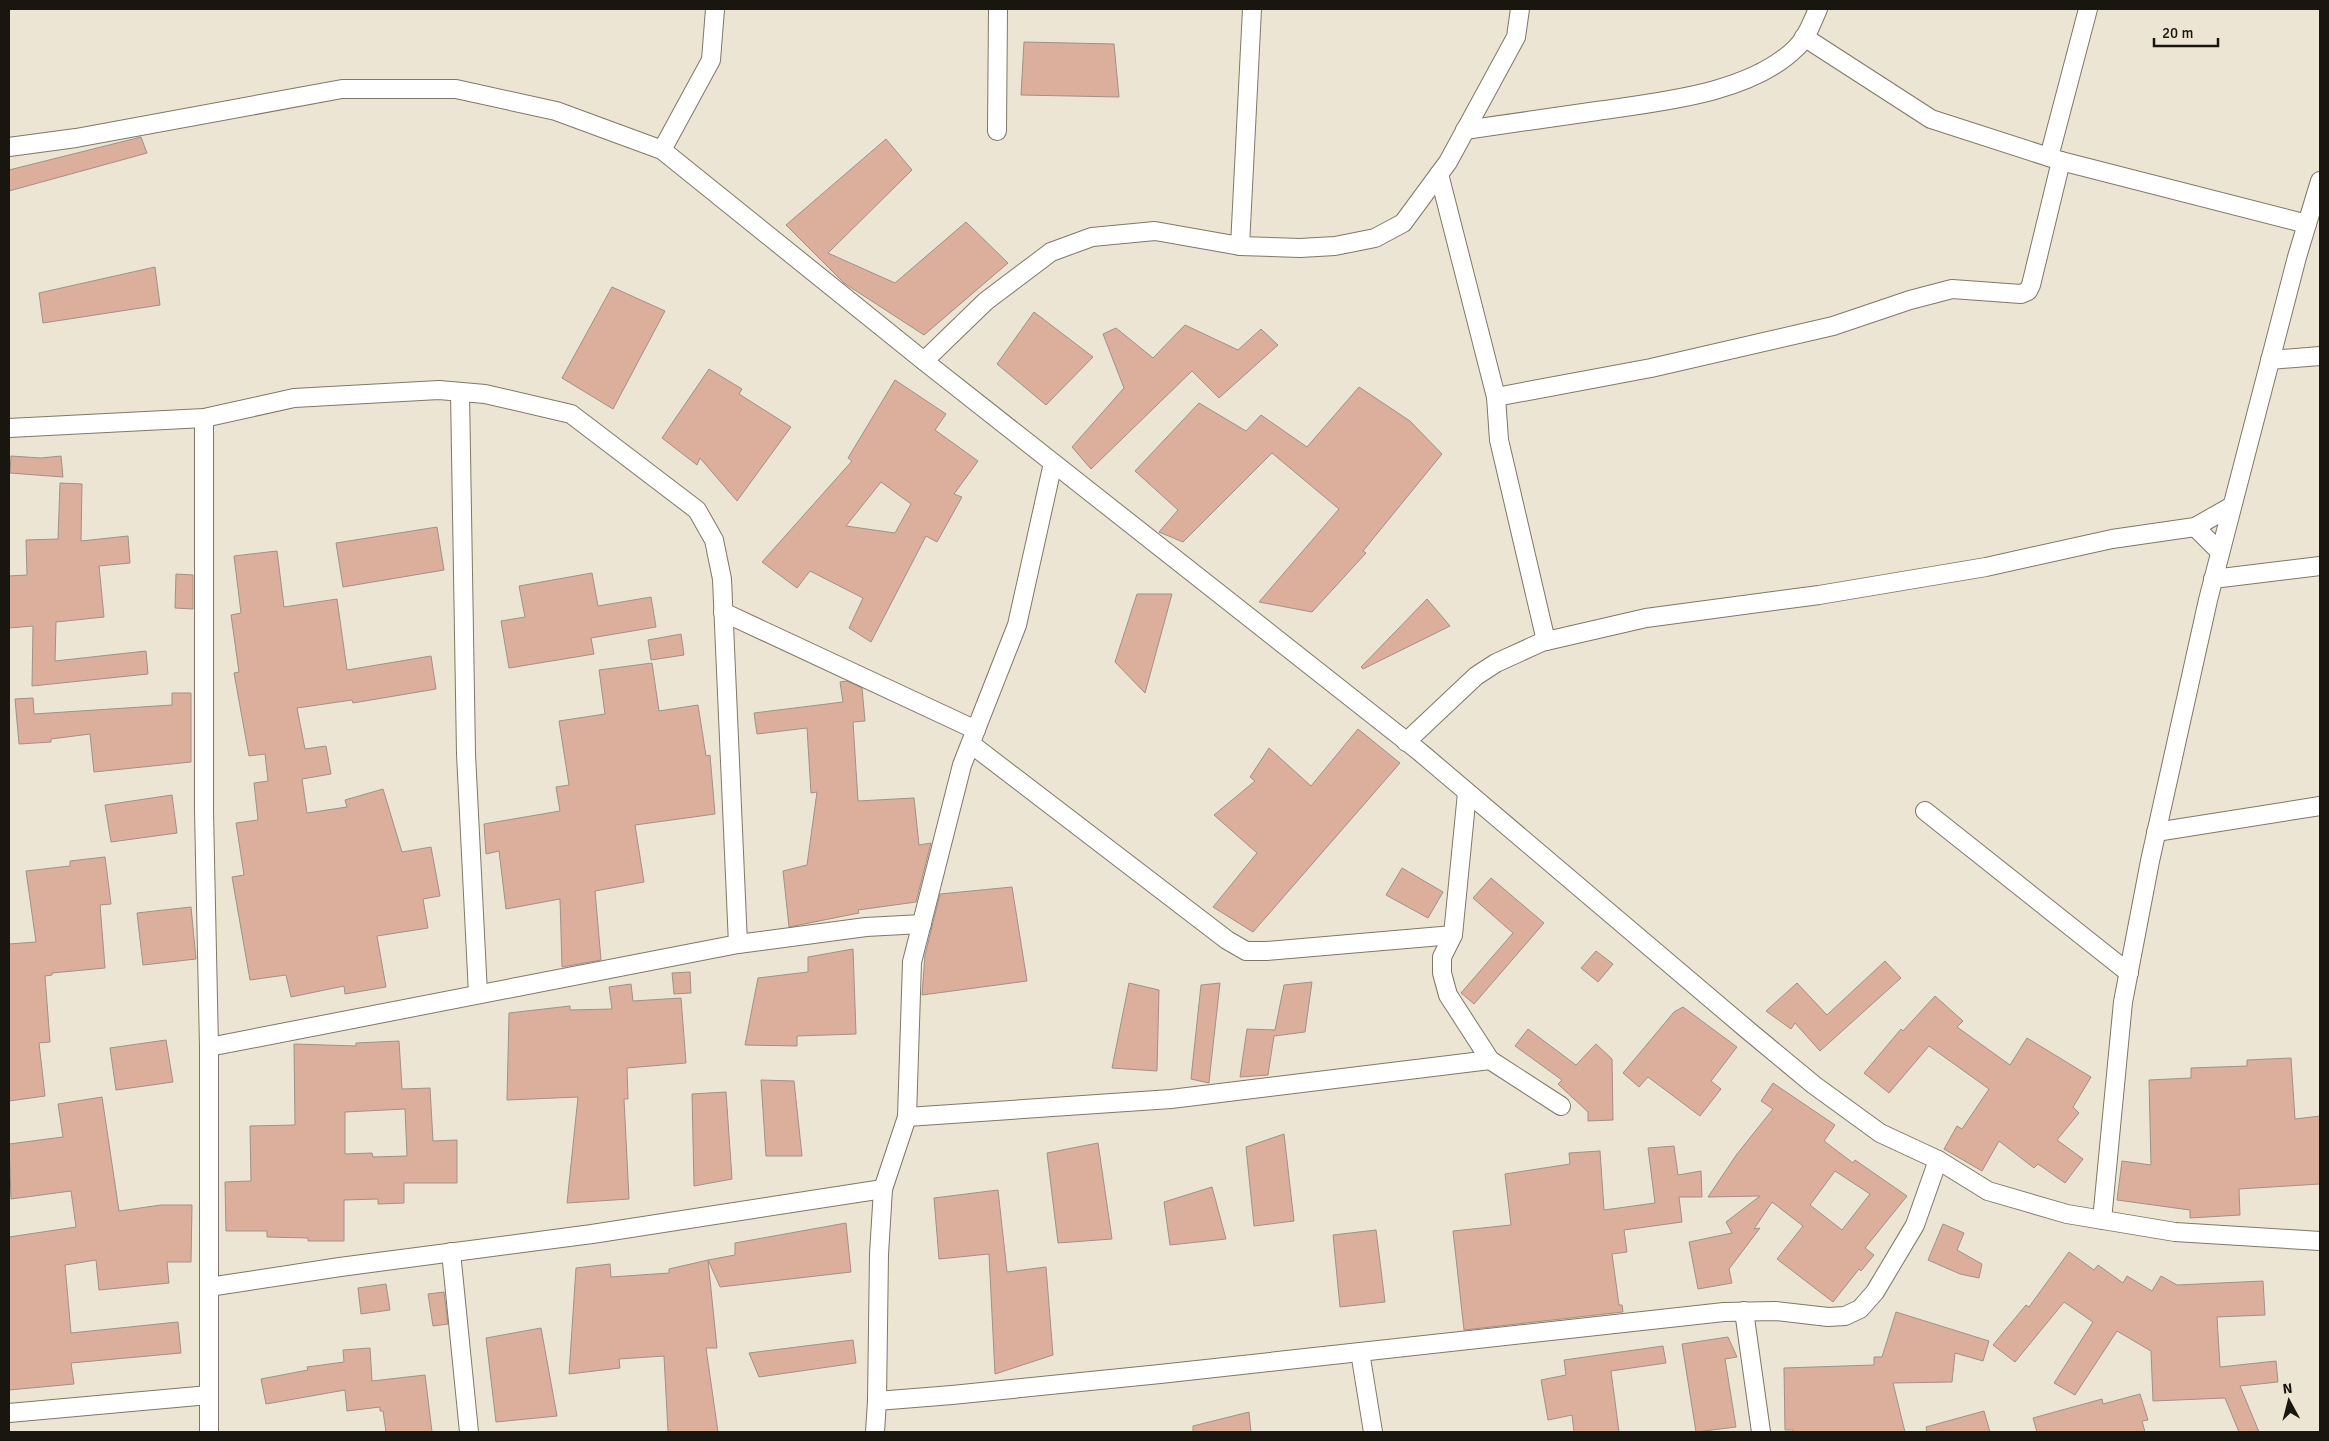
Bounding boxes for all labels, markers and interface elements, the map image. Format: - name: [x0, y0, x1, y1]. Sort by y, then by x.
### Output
- scale bar: [2154, 15, 2218, 47]
- text: 20 m: [2162, 24, 2193, 42]
- north arrow: [2264, 1376, 2314, 1426]
- text: N: [2282, 1380, 2293, 1398]

